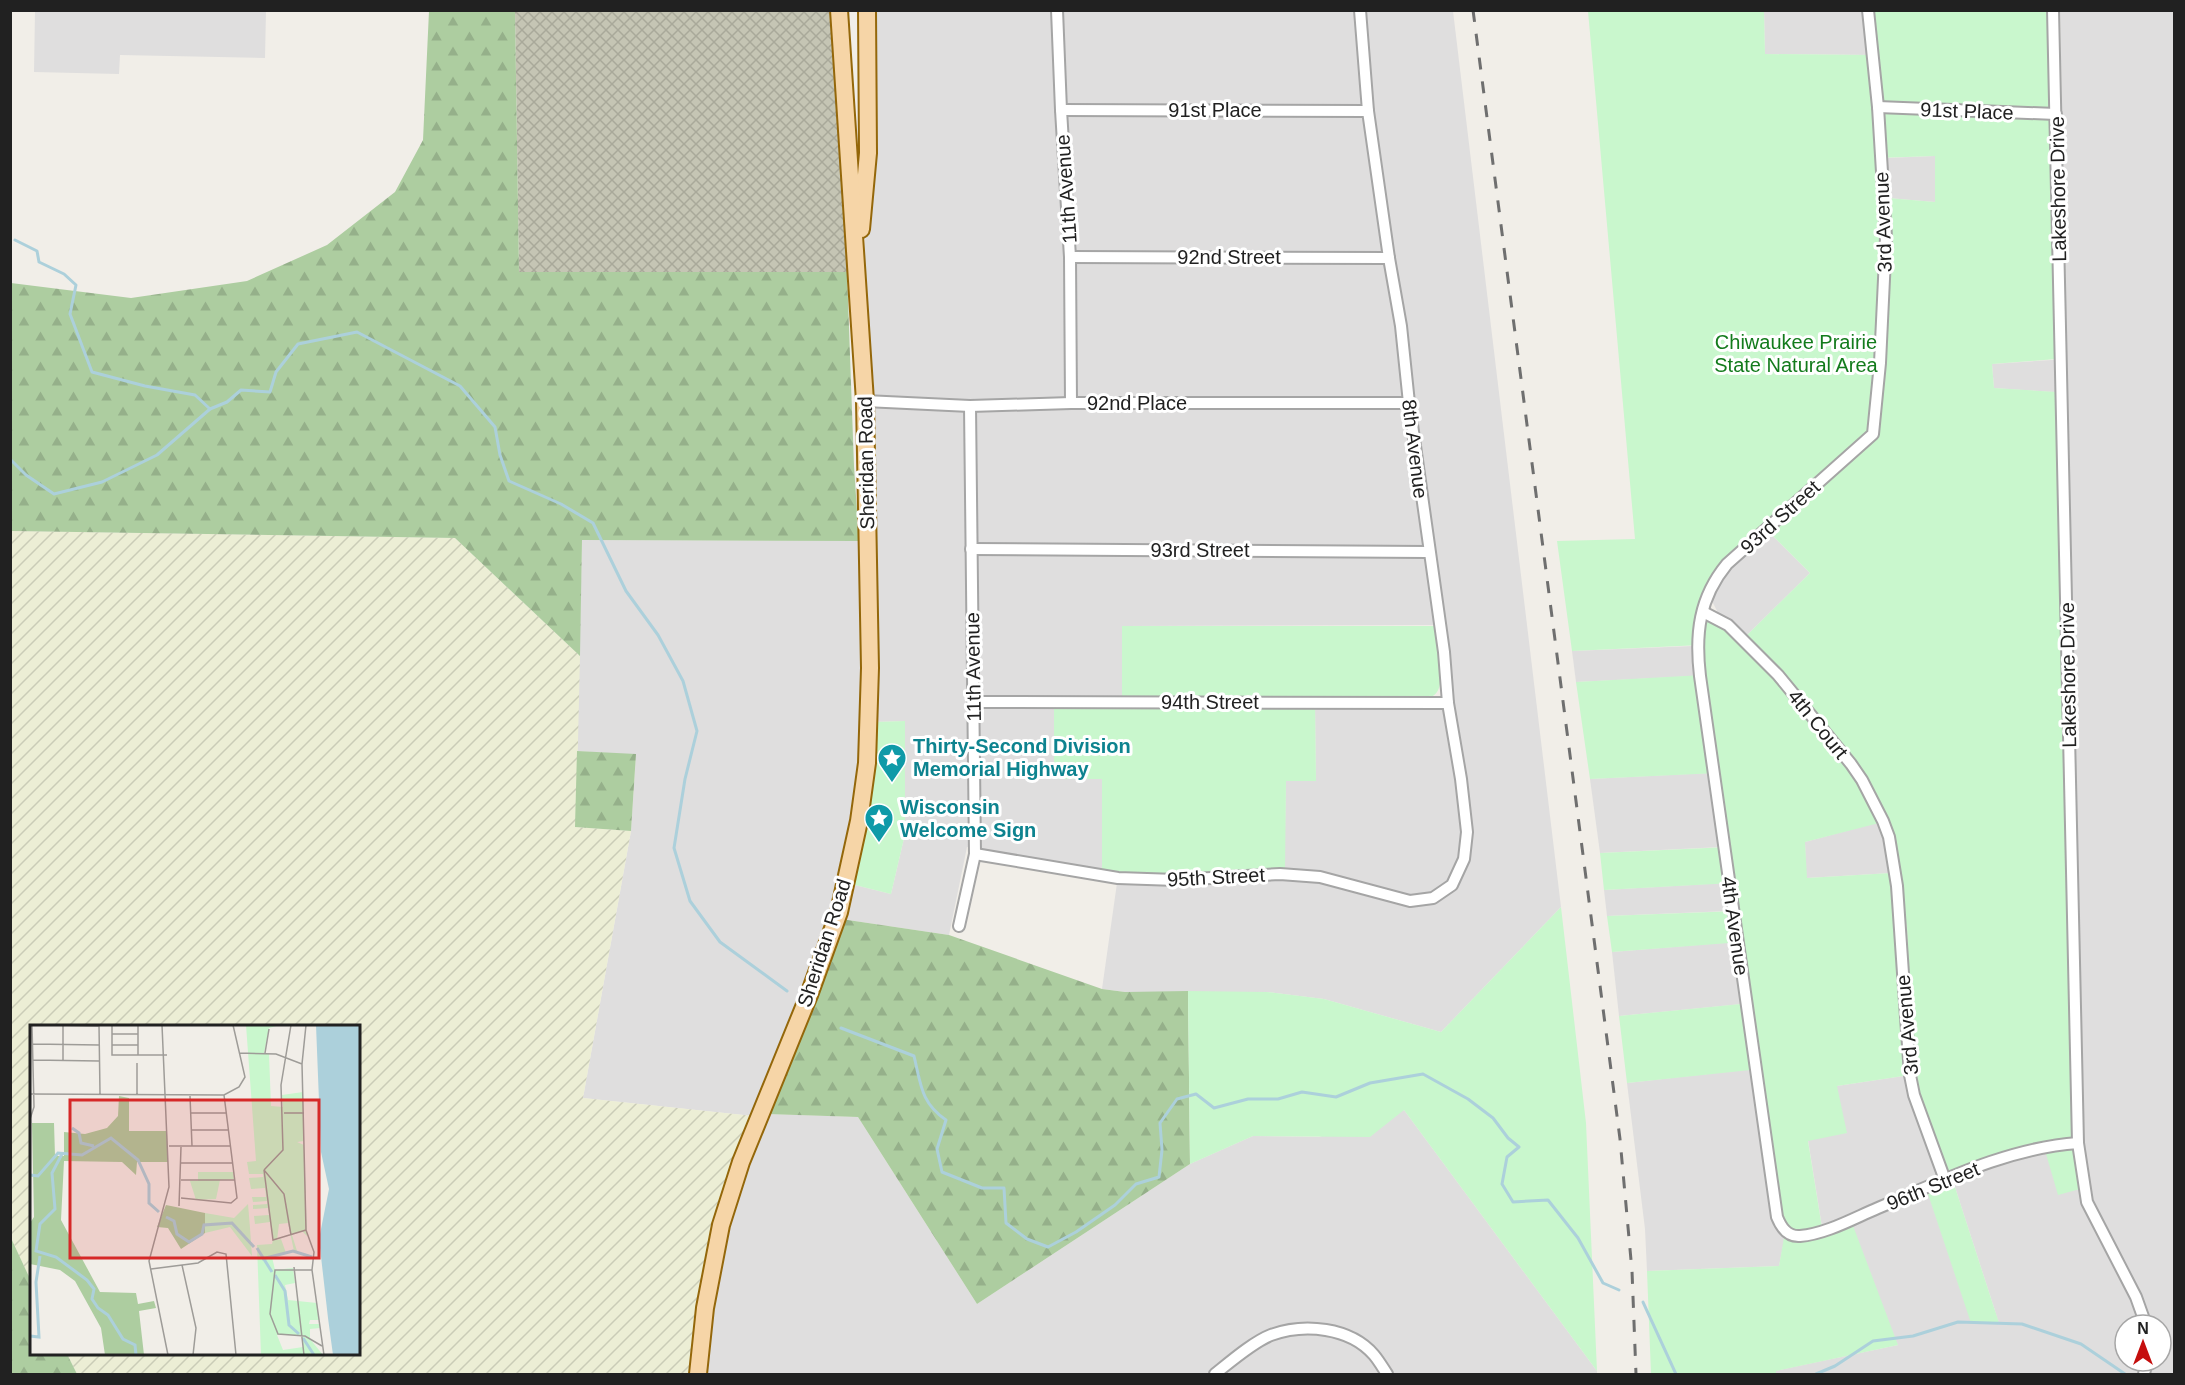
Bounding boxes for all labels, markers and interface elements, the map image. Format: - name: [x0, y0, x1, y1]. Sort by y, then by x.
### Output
- street label: 91st Place: [1920, 98, 2014, 124]
- street label: 91st Place: [1168, 99, 1262, 121]
- street label: Lakeshore Drive: [2046, 116, 2070, 262]
- street label: 11th Avenue: [1051, 134, 1081, 244]
- street label: 3rd Avenue: [1870, 171, 1896, 273]
- street label: 92nd Street: [1177, 246, 1281, 268]
- park label: Chiwaukee Prairie State Natural Area: [1714, 331, 1879, 376]
- street label: 92nd Place: [1087, 392, 1187, 414]
- street label: Sheridan Road: [854, 396, 878, 530]
- street label: 8th Avenue: [1398, 398, 1432, 500]
- street label: 93rd Street: [1736, 475, 1824, 558]
- street label: 93rd Street: [1151, 539, 1250, 561]
- street label: Lakeshore Drive: [2056, 602, 2080, 748]
- street label: 11th Avenue: [961, 612, 985, 722]
- street label: 4th Court: [1784, 685, 1853, 763]
- street label: 94th Street: [1161, 691, 1259, 713]
- place label: Thirty-Second Division Memorial Highway: [913, 735, 1131, 780]
- place icon: Thirty-Second Division Memorial Highway: [876, 742, 908, 784]
- place label: Wisconsin Welcome Sign: [900, 796, 1036, 841]
- place icon: Wisconsin Welcome Sign: [863, 802, 895, 844]
- street label: 95th Street: [1167, 863, 1266, 891]
- street label: 4th Avenue: [1717, 875, 1753, 977]
- street label: Sheridan Road: [793, 876, 855, 1010]
- street label: 3rd Avenue: [1892, 974, 1922, 1076]
- inset map: [30, 1025, 360, 1355]
- street label: 96th Street: [1884, 1157, 1983, 1215]
- north arrow: [2113, 1313, 2173, 1373]
- text: N: [2137, 1320, 2149, 1337]

